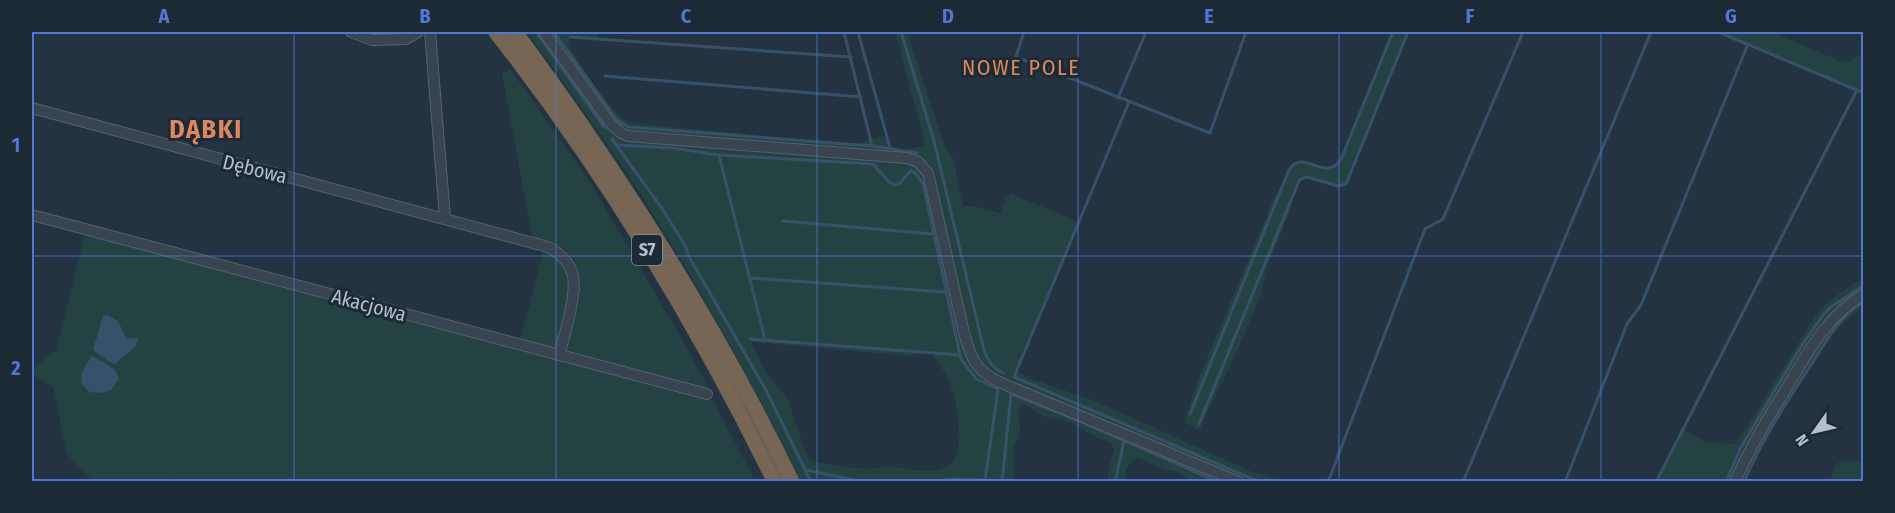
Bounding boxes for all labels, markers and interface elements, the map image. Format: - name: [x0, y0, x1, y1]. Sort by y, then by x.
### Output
- text: A: [158, 4, 171, 28]
- text: B: [419, 4, 431, 28]
- text: C: [681, 4, 692, 28]
- text: D: [942, 4, 954, 28]
- text: E: [1204, 4, 1214, 28]
- text: F: [1466, 4, 1475, 28]
- text: G: [1725, 4, 1737, 28]
- district label: NOWE POLE: [962, 54, 1080, 81]
- district label: DĄBKI: [169, 114, 243, 145]
- text: 1: [12, 133, 20, 157]
- street label: Dębowa: [220, 149, 290, 189]
- road number: S7: [632, 235, 662, 265]
- street label: Akacjowa: [329, 284, 409, 326]
- text: 2: [10, 356, 21, 380]
- north arrow: [1784, 402, 1844, 462]
- text: N: [1791, 431, 1813, 449]

